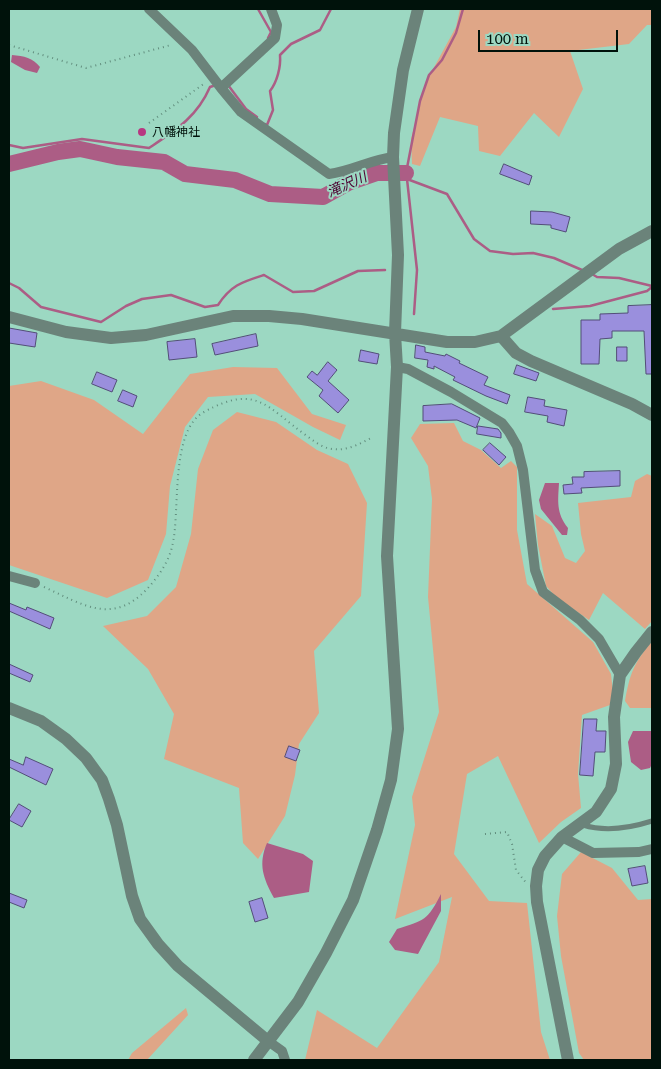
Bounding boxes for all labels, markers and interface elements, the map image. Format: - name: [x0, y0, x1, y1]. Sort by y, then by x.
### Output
- scale bar: [481, 20, 621, 52]
- text: 100 m: [486, 30, 529, 48]
- place label: 八幡神社: [152, 125, 200, 139]
- marker: 八幡神社: [136, 126, 148, 138]
- water label: 滝沢川: [324, 169, 370, 201]

